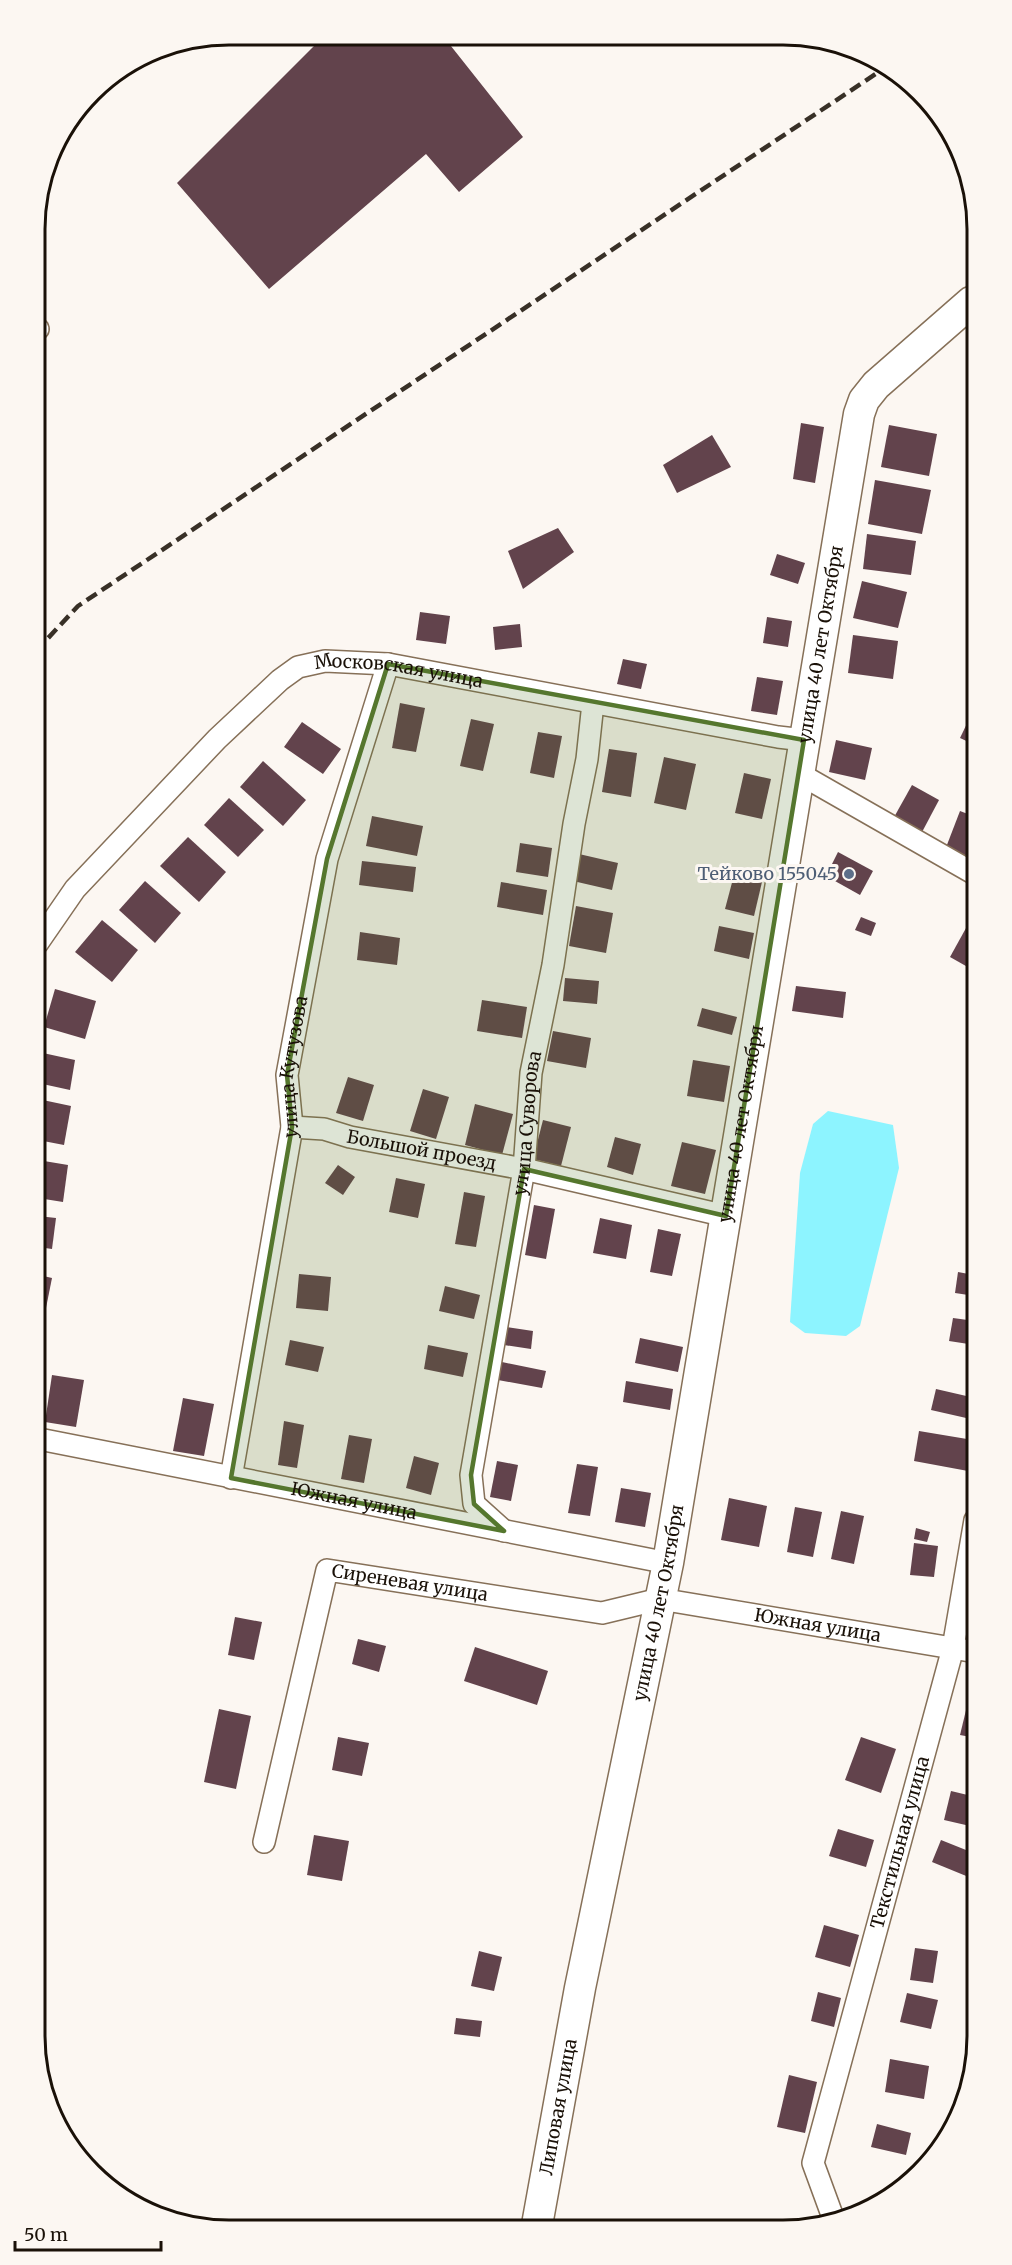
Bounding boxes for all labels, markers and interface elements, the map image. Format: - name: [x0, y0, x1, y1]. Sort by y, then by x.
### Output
- street label: улица 40 лет Октября: [792, 544, 848, 745]
- street label: Московская улица: [312, 648, 485, 693]
- place label: Тейково 155045: [698, 862, 837, 885]
- marker: Тейково 155045: [842, 867, 856, 881]
- street label: улица Кутузова: [274, 993, 313, 1140]
- street label: улица 40 лет Октября: [713, 1023, 768, 1224]
- street label: улица Суворова: [508, 1048, 546, 1197]
- street label: Большой проезд: [345, 1125, 498, 1175]
- street label: Южная улица: [289, 1477, 419, 1524]
- street label: улица 40 лет Октября: [628, 1502, 689, 1703]
- street label: Сиреневая улица: [330, 1559, 490, 1606]
- street label: Южная улица: [753, 1603, 883, 1647]
- street label: Текстильная улица: [865, 1753, 934, 1931]
- street label: Липовая улица: [534, 2036, 582, 2177]
- scale bar: [15, 2214, 160, 2252]
- text: 50 m: [24, 2223, 68, 2246]

